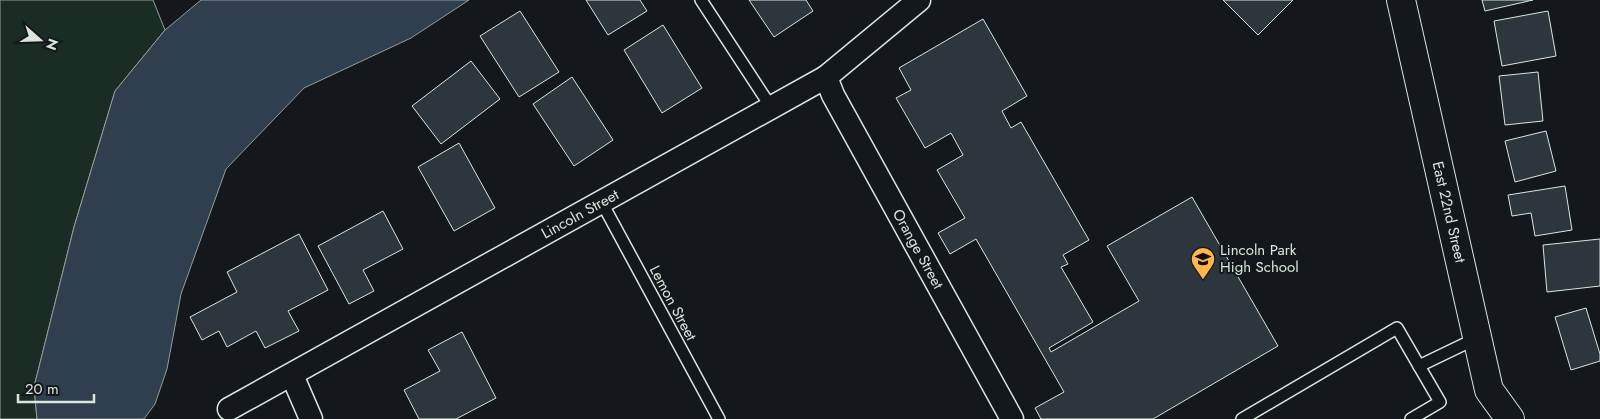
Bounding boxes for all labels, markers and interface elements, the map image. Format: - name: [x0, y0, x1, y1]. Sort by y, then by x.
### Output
- north arrow: [15, 15, 65, 65]
- text: N: [41, 36, 64, 53]
- street label: East 22nd Street: [1427, 159, 1471, 265]
- street label: Lincoln Street: [537, 183, 623, 244]
- street label: Orange Street: [887, 205, 949, 293]
- place label: Lincoln Park High School: [1220, 239, 1299, 278]
- school or university icon: Lincoln Park High School: [1190, 246, 1216, 280]
- street label: Lemon Street: [644, 261, 702, 345]
- scale bar: [18, 372, 94, 404]
- text: 20 m: [25, 378, 59, 400]

